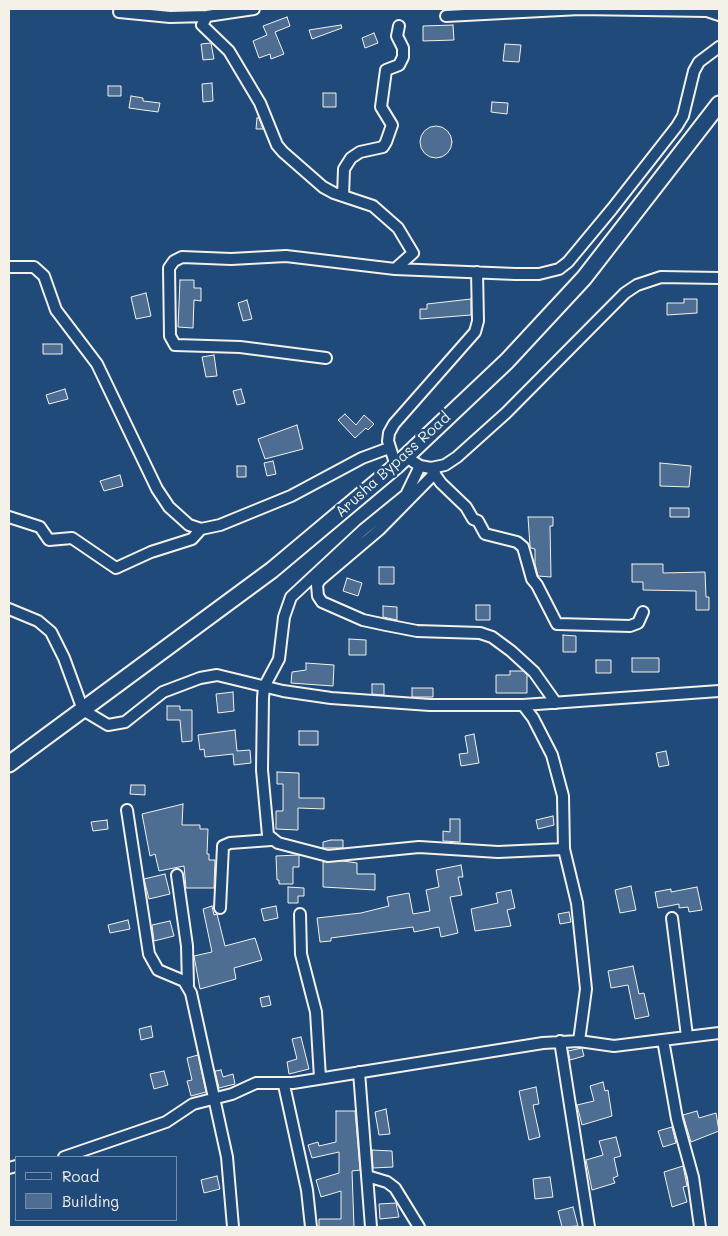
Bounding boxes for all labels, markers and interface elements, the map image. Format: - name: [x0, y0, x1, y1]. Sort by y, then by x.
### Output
- street label: Arusha Bypass Road: [332, 409, 454, 521]
- legend: [15, 1156, 178, 1221]
- text: Road: [62, 1166, 99, 1186]
- text: Building: [62, 1191, 119, 1211]

